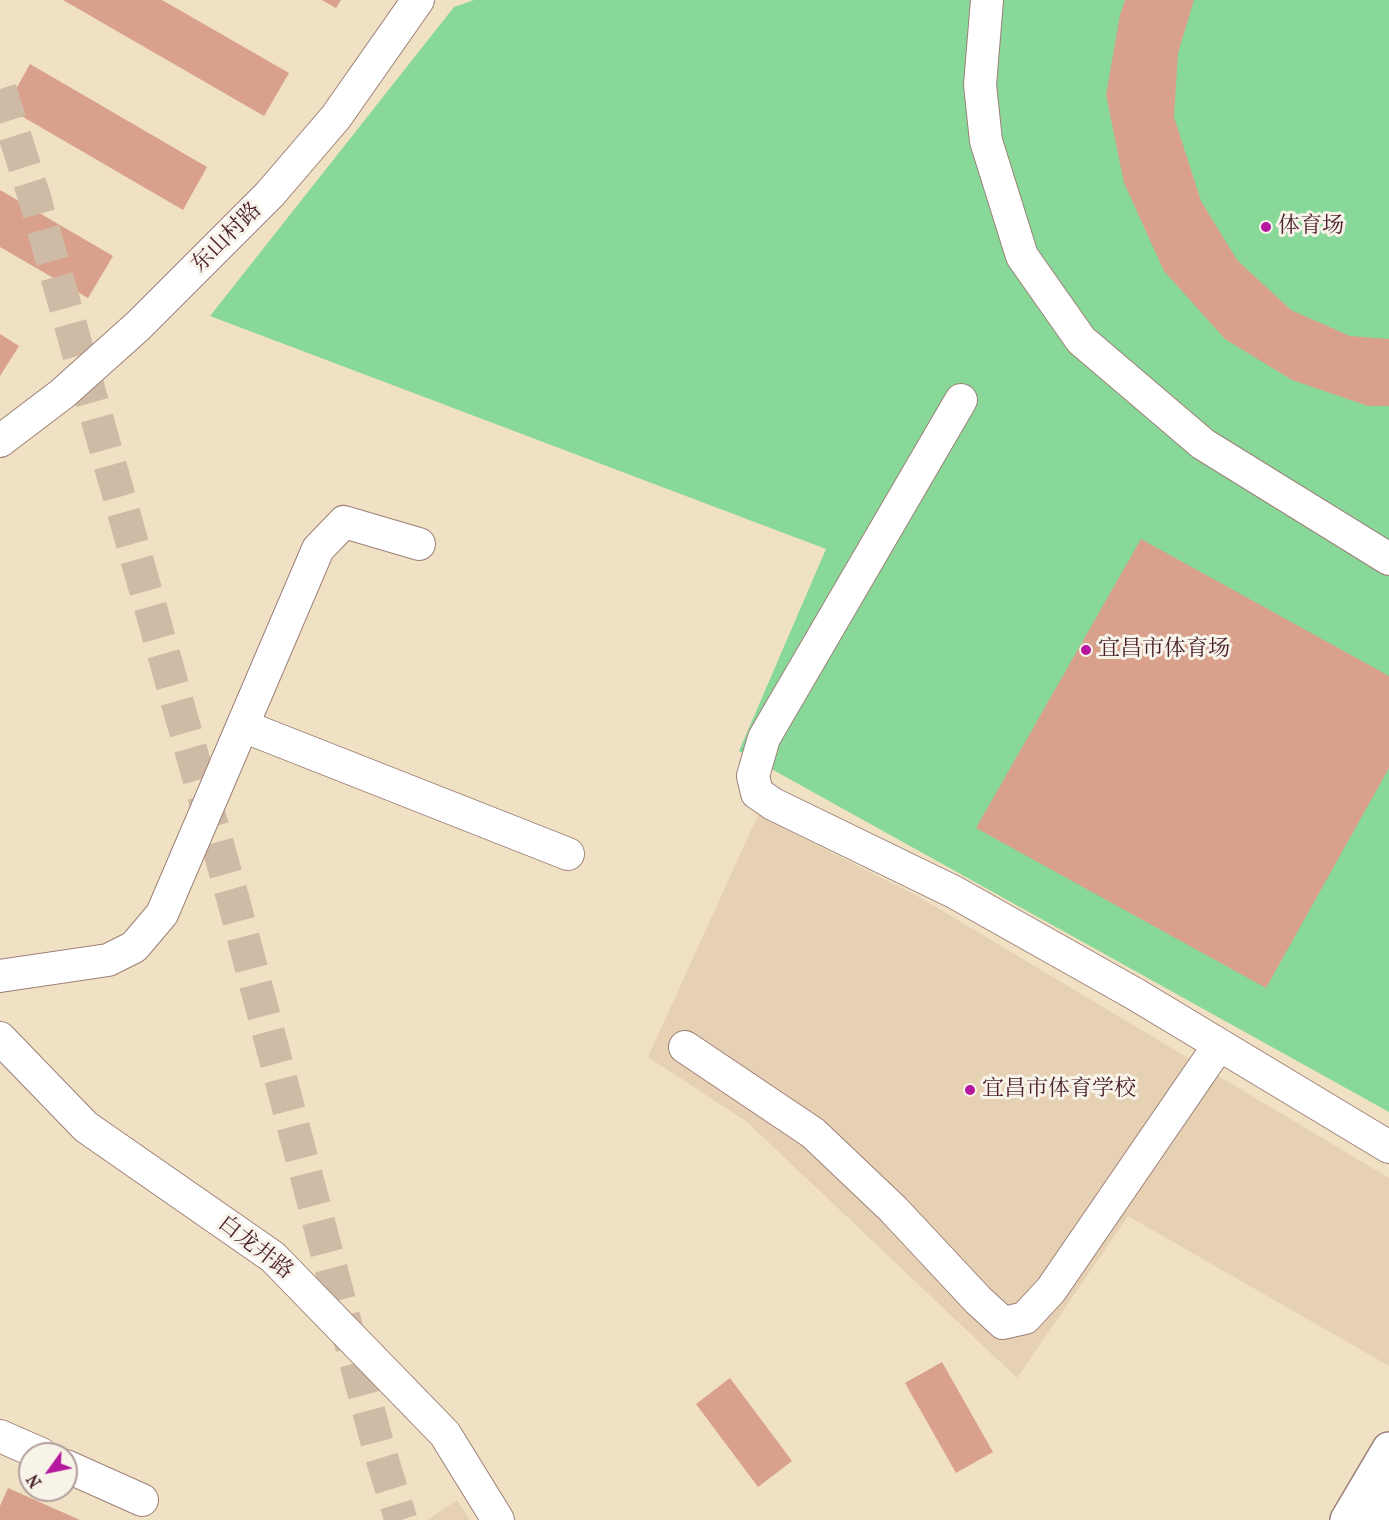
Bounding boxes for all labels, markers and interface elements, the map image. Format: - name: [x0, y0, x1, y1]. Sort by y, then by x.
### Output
- street label: 东山村路: [187, 198, 267, 278]
- place label: 体育场: [1278, 214, 1344, 240]
- marker: 体育场: [1259, 220, 1273, 234]
- place label: 宜昌市体育场: [1098, 637, 1230, 663]
- marker: 宜昌市体育场: [1079, 643, 1093, 657]
- place label: 宜昌市体育学校: [982, 1077, 1136, 1103]
- marker: 宜昌市体育学校: [963, 1083, 977, 1097]
- street label: 白龙井路: [212, 1211, 298, 1285]
- north arrow: [18, 1442, 78, 1502]
- text: N: [23, 1471, 45, 1491]

